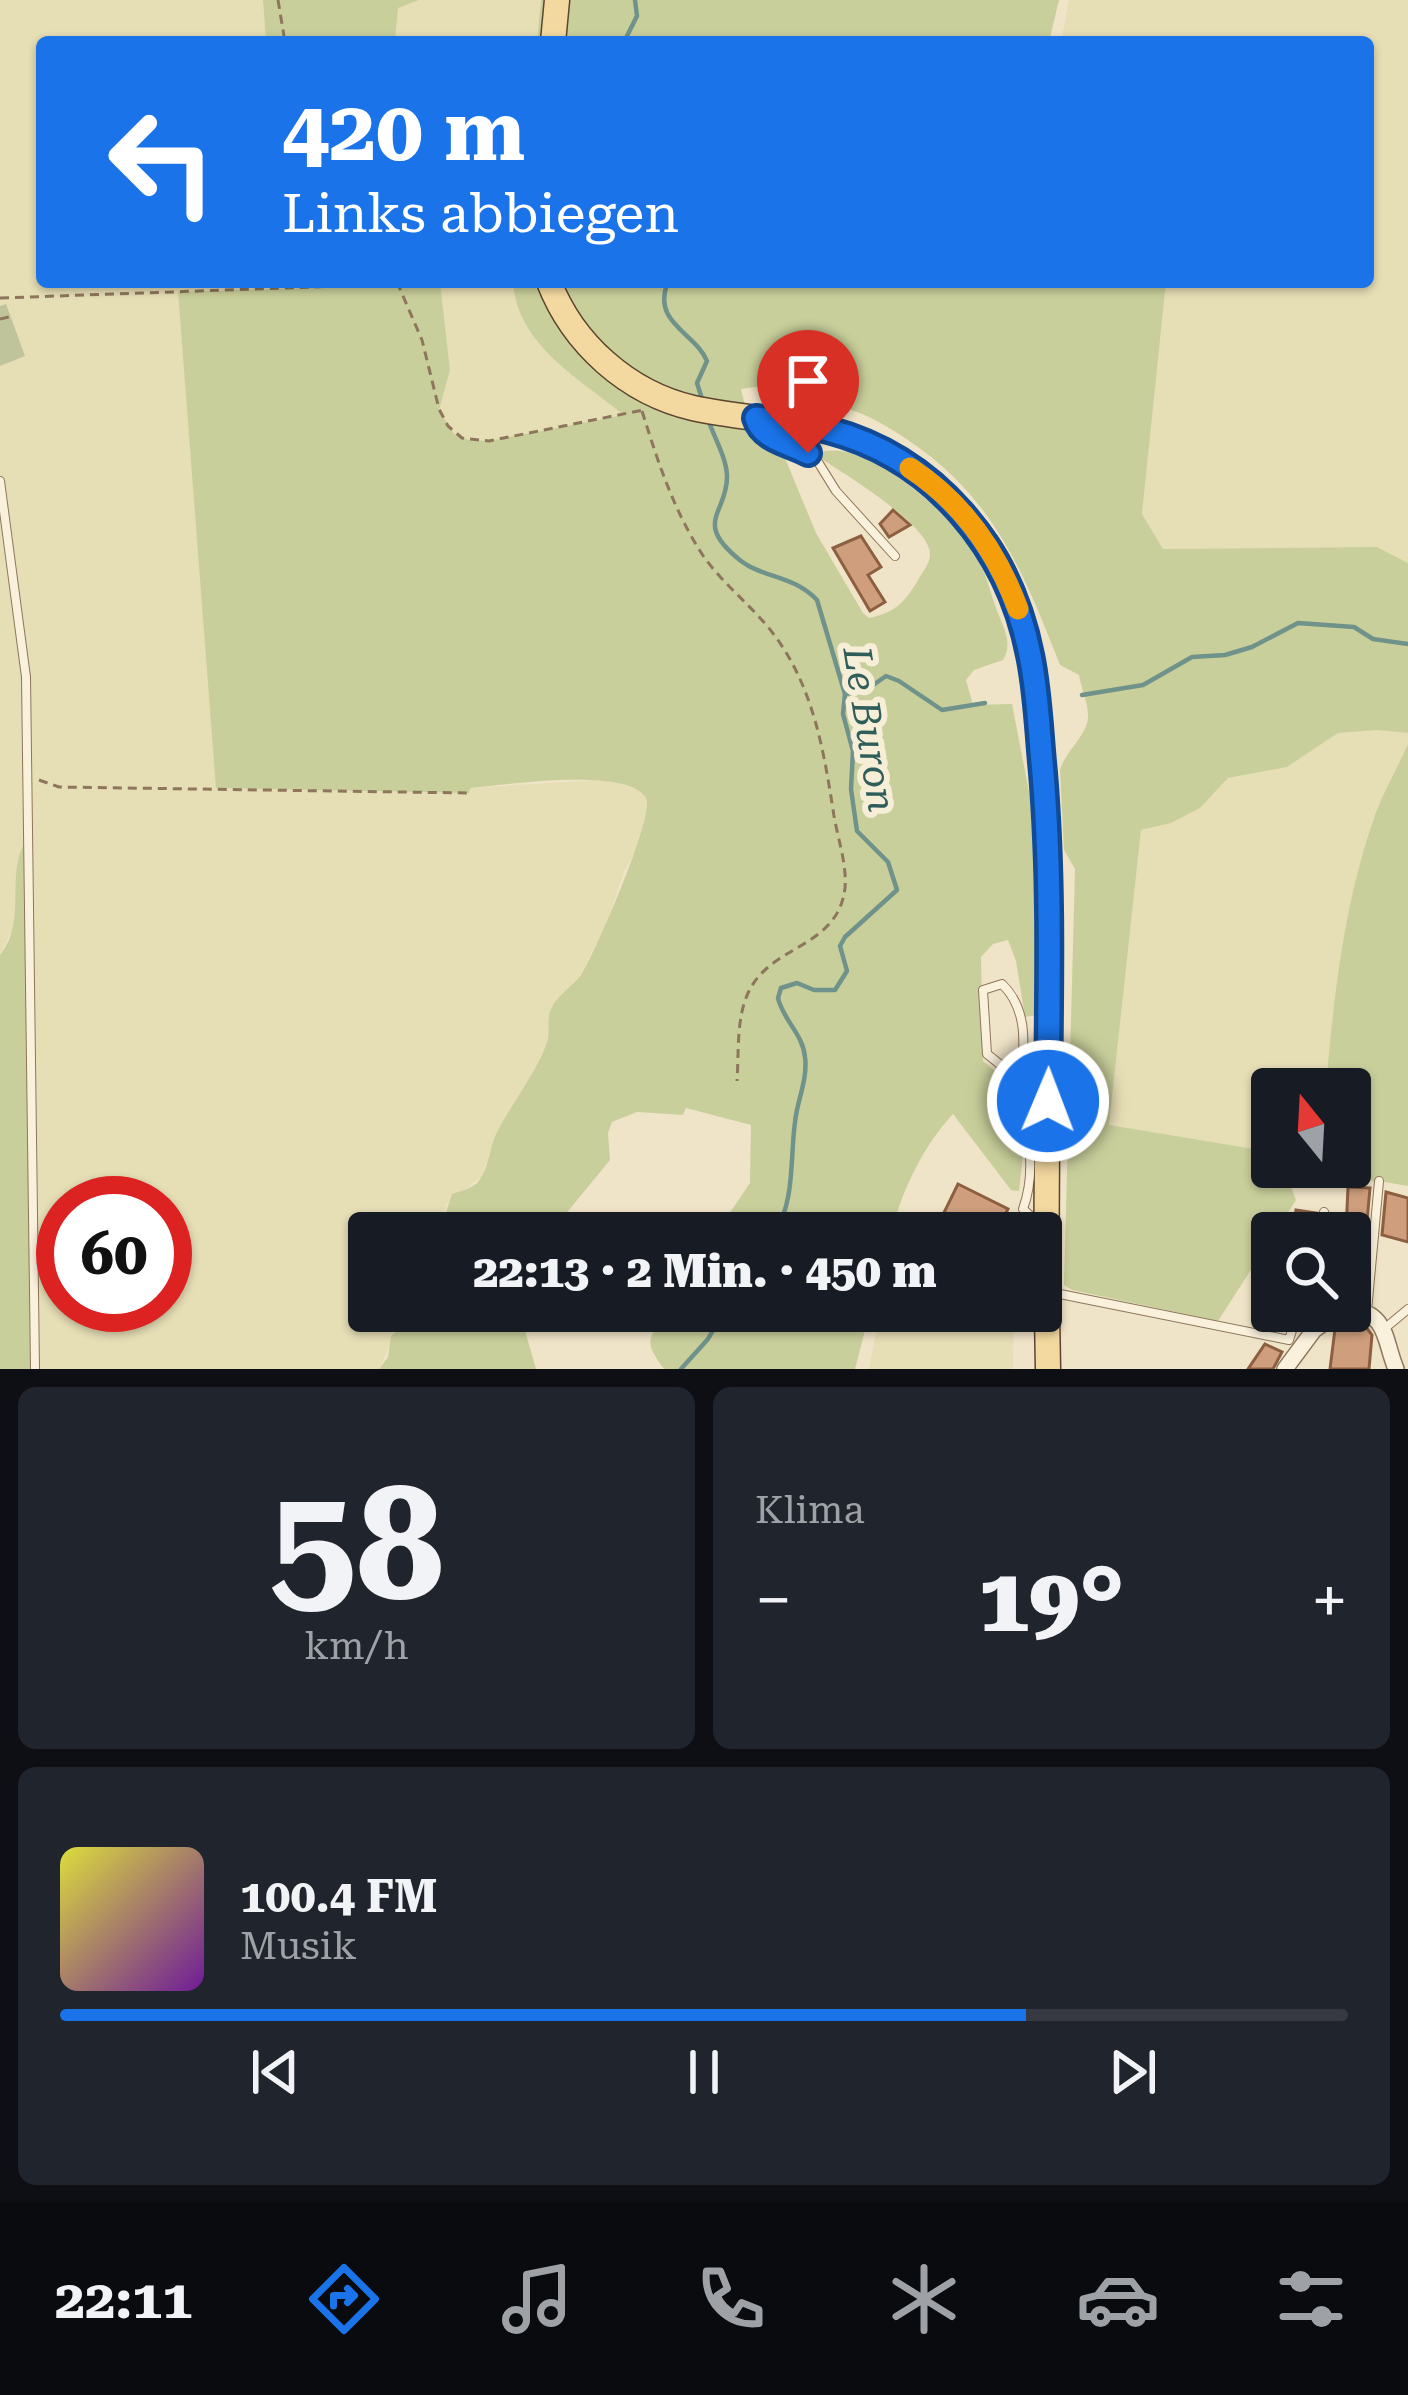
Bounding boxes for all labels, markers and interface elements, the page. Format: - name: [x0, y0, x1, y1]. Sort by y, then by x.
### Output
- text: 420 m: [282, 82, 525, 180]
- icon: left: [84, 84, 240, 240]
- text: Links abbiegen: [282, 182, 679, 245]
- pin: [757, 330, 859, 453]
- icon: arrive: [775, 348, 841, 414]
- water label: Le Buron: [833, 642, 905, 815]
- position arrow: [985, 1038, 1111, 1164]
- north arrow: [1251, 1068, 1371, 1188]
- map controls: [1251, 1068, 1371, 1332]
- speed limit sign: 60: [36, 1176, 192, 1332]
- button: search: [1251, 1212, 1371, 1332]
- text: 22:13 · 2 Min. · 450 m: [473, 1245, 937, 1298]
- text: 58: [269, 1453, 444, 1636]
- text: Klima: [755, 1487, 865, 1533]
- text: 19°: [979, 1548, 1124, 1653]
- text: −: [755, 1562, 792, 1639]
- text: +: [1311, 1562, 1348, 1639]
- text: km/h: [304, 1623, 409, 1669]
- text: 100.4 FM: [240, 1870, 438, 1923]
- text: Musik: [240, 1923, 357, 1969]
- icon: previous: [242, 2039, 308, 2105]
- icon: pause: [671, 2039, 737, 2105]
- icon: next: [1100, 2039, 1166, 2105]
- icon: directions: [302, 2257, 386, 2341]
- icon: music: [495, 2257, 579, 2341]
- icon: phone: [689, 2257, 773, 2341]
- icon: climate: [882, 2257, 966, 2341]
- icon: car: [1076, 2257, 1160, 2341]
- icon: filters: [1269, 2257, 1353, 2341]
- text: 22:11: [55, 2268, 193, 2331]

